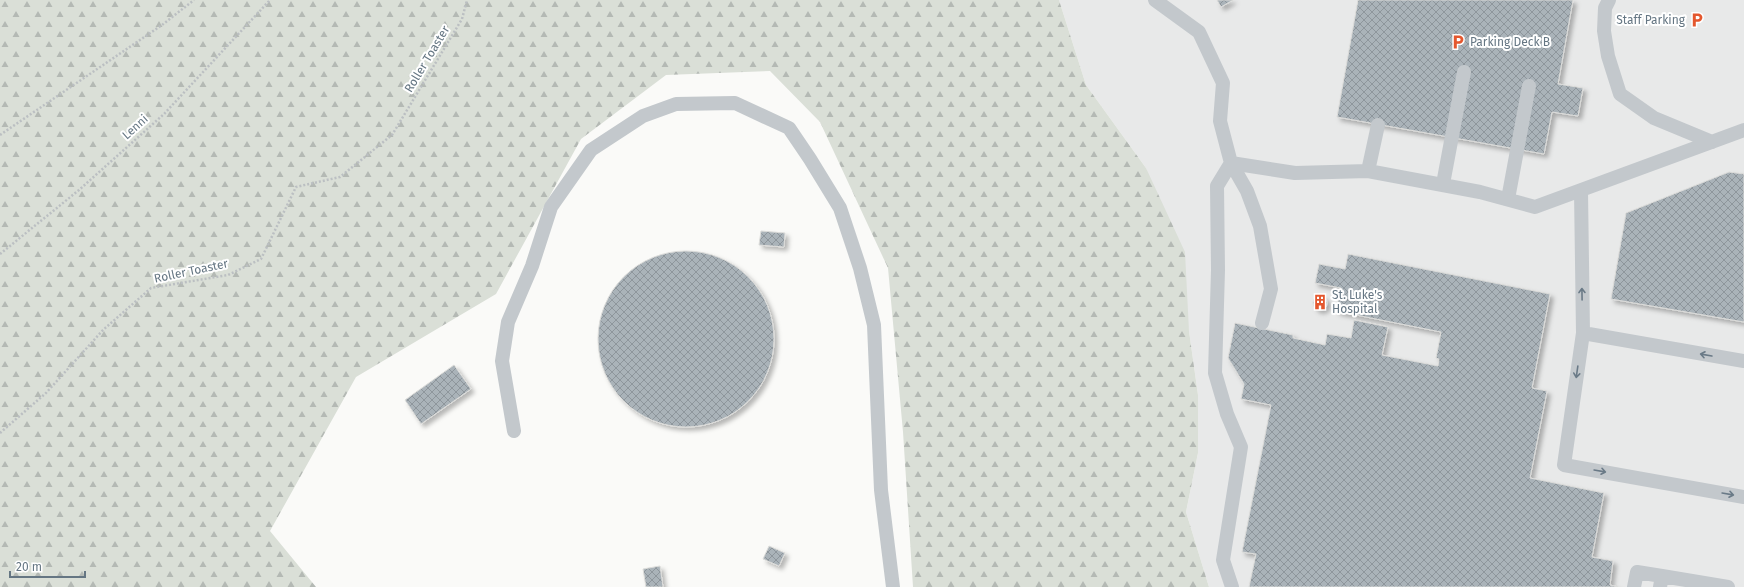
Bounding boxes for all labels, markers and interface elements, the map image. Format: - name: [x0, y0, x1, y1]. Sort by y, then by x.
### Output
- parking icon: Staff Parking: [1688, 11, 1706, 29]
- place label: Staff Parking: [1616, 13, 1686, 27]
- street label: Roller Toaster: [402, 23, 453, 95]
- parking icon: Parking Deck B: [1449, 33, 1467, 51]
- place label: Parking Deck B: [1470, 35, 1550, 49]
- street label: Lenni: [119, 112, 151, 142]
- street label: Roller Toaster: [153, 256, 230, 286]
- place label: St. Luke's Hospital: [1332, 288, 1383, 316]
- one-way arrow: [1578, 288, 1586, 301]
- building icon: St. Luke's Hospital: [1311, 293, 1329, 311]
- one-way arrow: [1699, 350, 1712, 358]
- one-way arrow: [1573, 365, 1581, 378]
- one-way arrow: [1593, 467, 1606, 475]
- one-way arrow: [1721, 491, 1734, 499]
- scale bar: [10, 553, 85, 579]
- text: 20 m: [16, 560, 42, 574]

